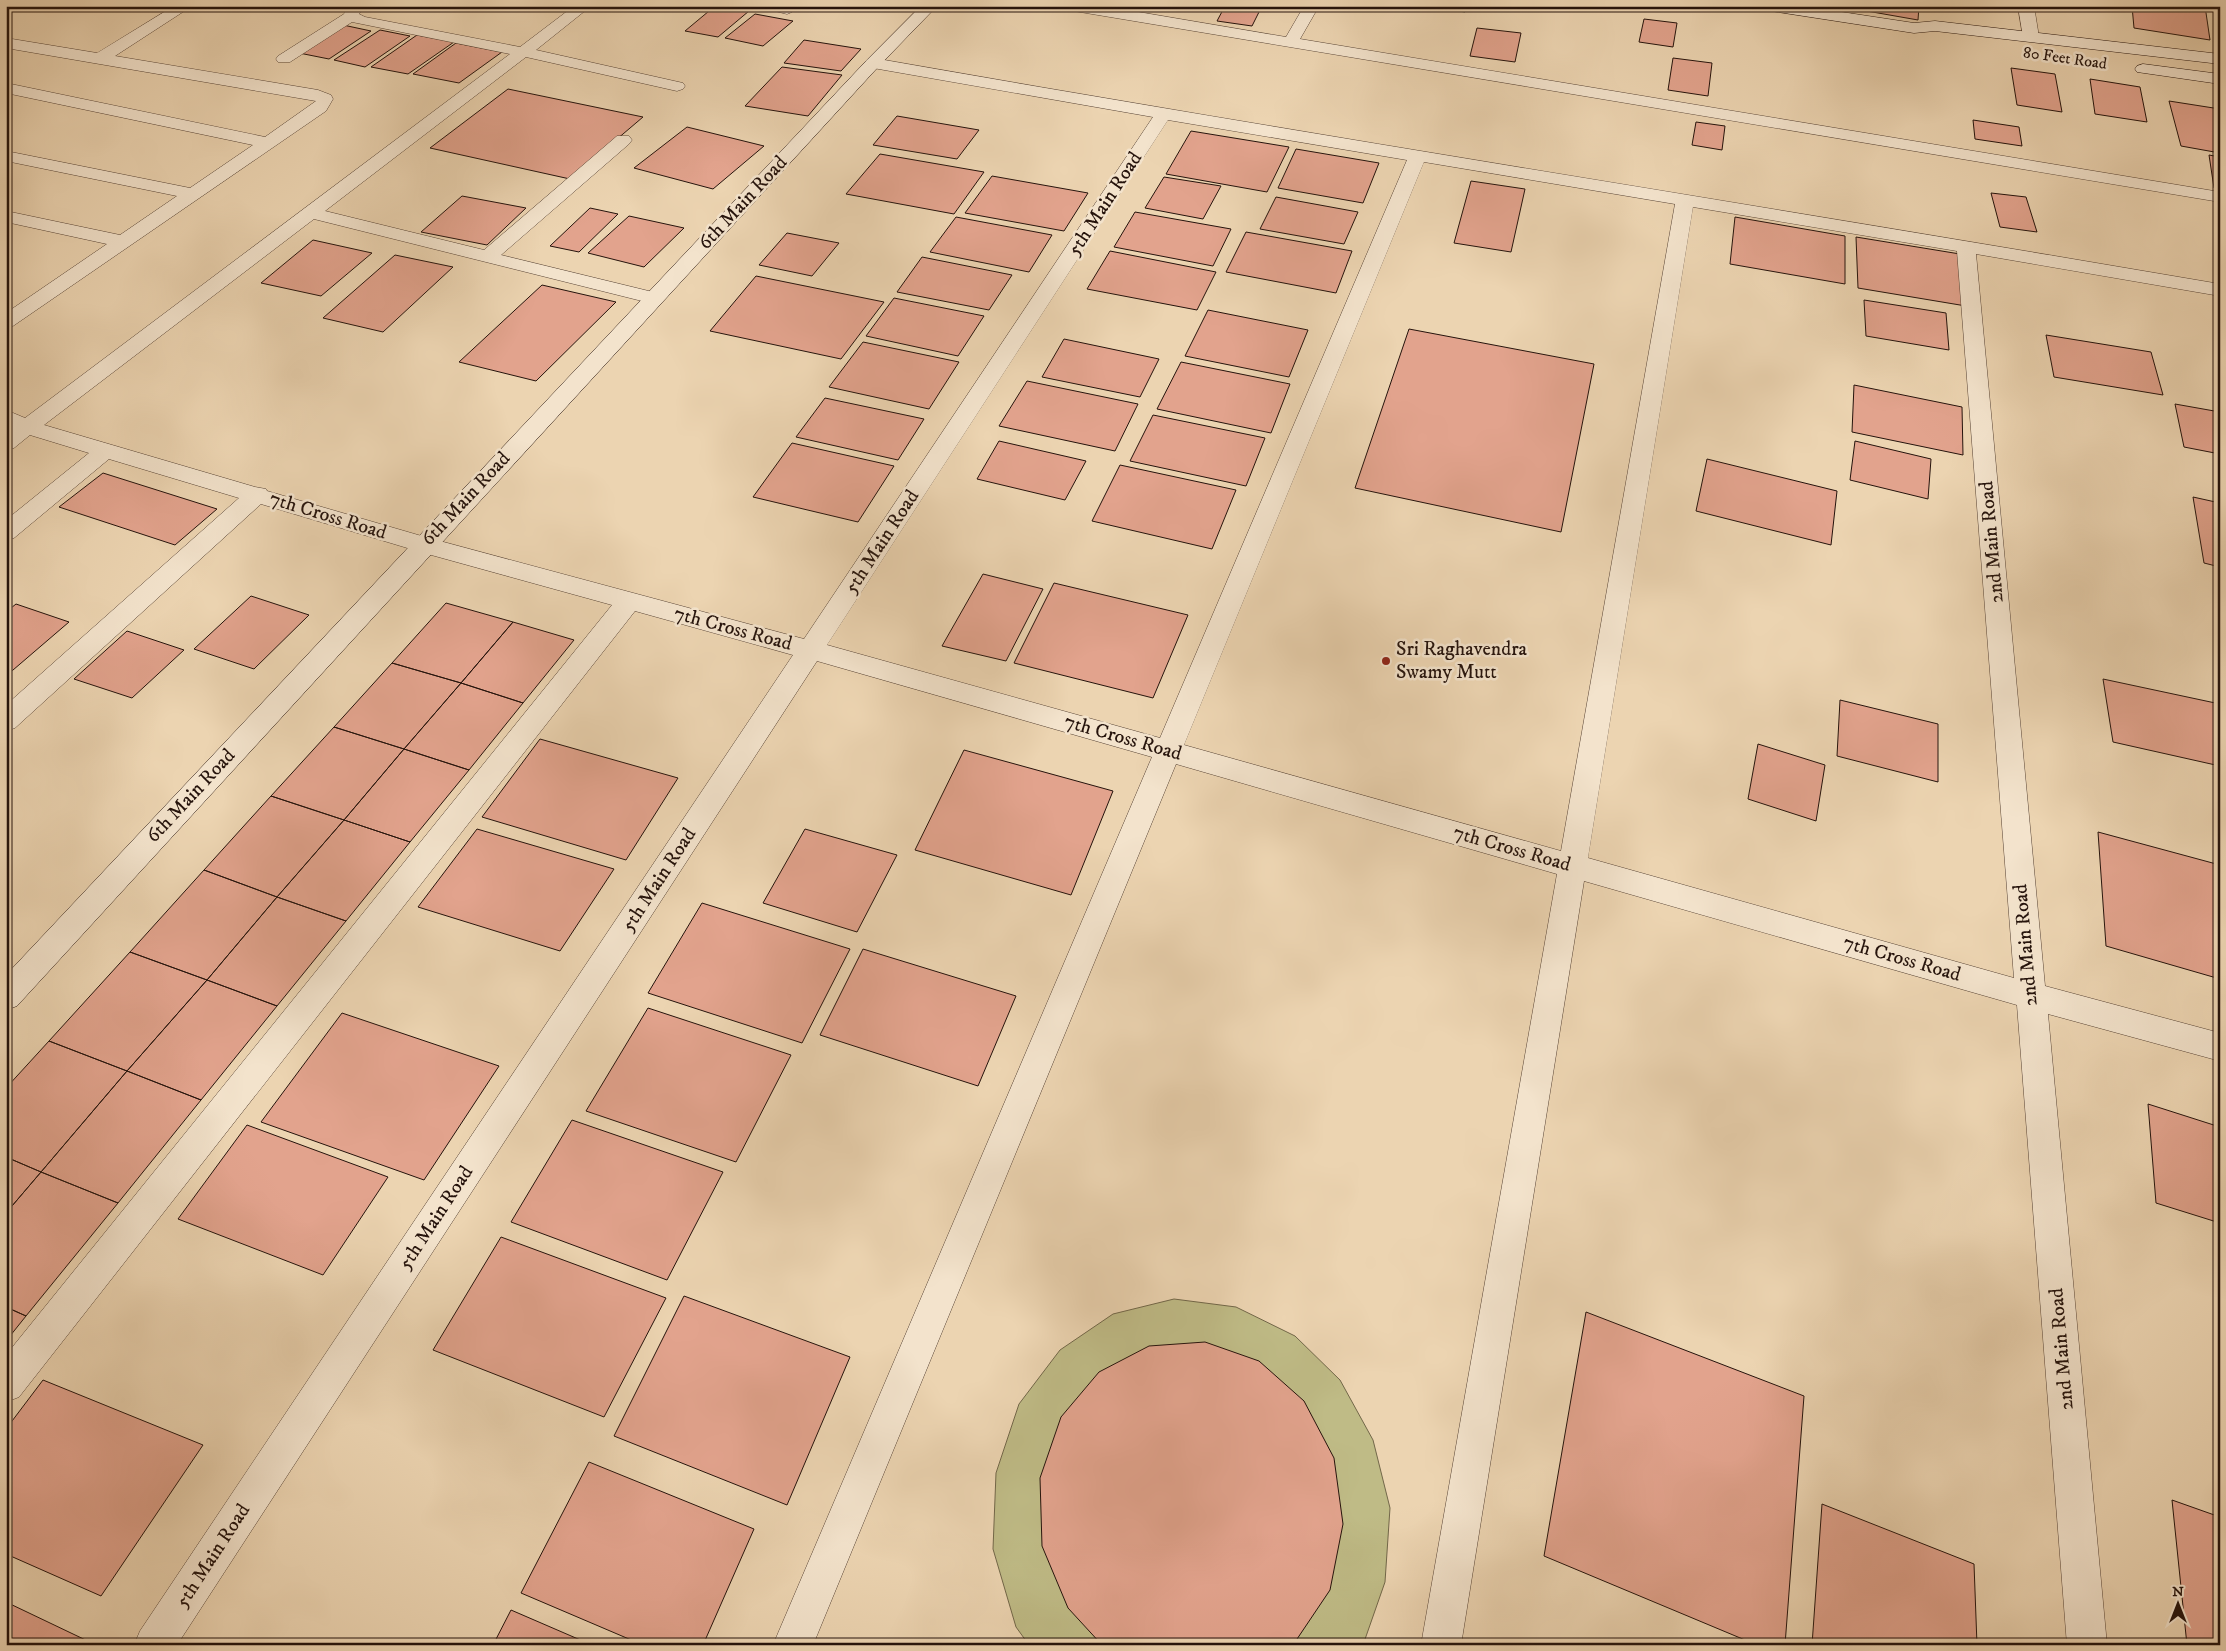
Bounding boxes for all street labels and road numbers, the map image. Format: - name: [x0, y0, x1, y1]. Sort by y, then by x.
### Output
- street label: 80 Feet Road: [2022, 42, 2108, 74]
- street label: 5th Main Road: [1062, 147, 1148, 261]
- street label: 6th Main Road: [693, 151, 793, 255]
- street label: 6th Main Road: [416, 447, 516, 551]
- street label: 2nd Main Road: [1974, 480, 2010, 604]
- street label: 5th Main Road: [839, 485, 925, 599]
- street label: 7th Cross Road: [266, 486, 390, 546]
- street label: 7th Cross Road: [671, 601, 795, 657]
- street label: 7th Cross Road: [1061, 709, 1185, 767]
- street label: 6th Main Road: [141, 744, 241, 848]
- street label: 7th Cross Road: [1450, 820, 1574, 878]
- street label: 5th Main Road: [616, 823, 702, 937]
- street label: 2nd Main Road: [2008, 883, 2044, 1007]
- street label: 7th Cross Road: [1840, 930, 1964, 988]
- street label: 5th Main Road: [393, 1161, 479, 1275]
- street label: 2nd Main Road: [2044, 1287, 2080, 1411]
- street label: 5th Main Road: [170, 1499, 256, 1613]

